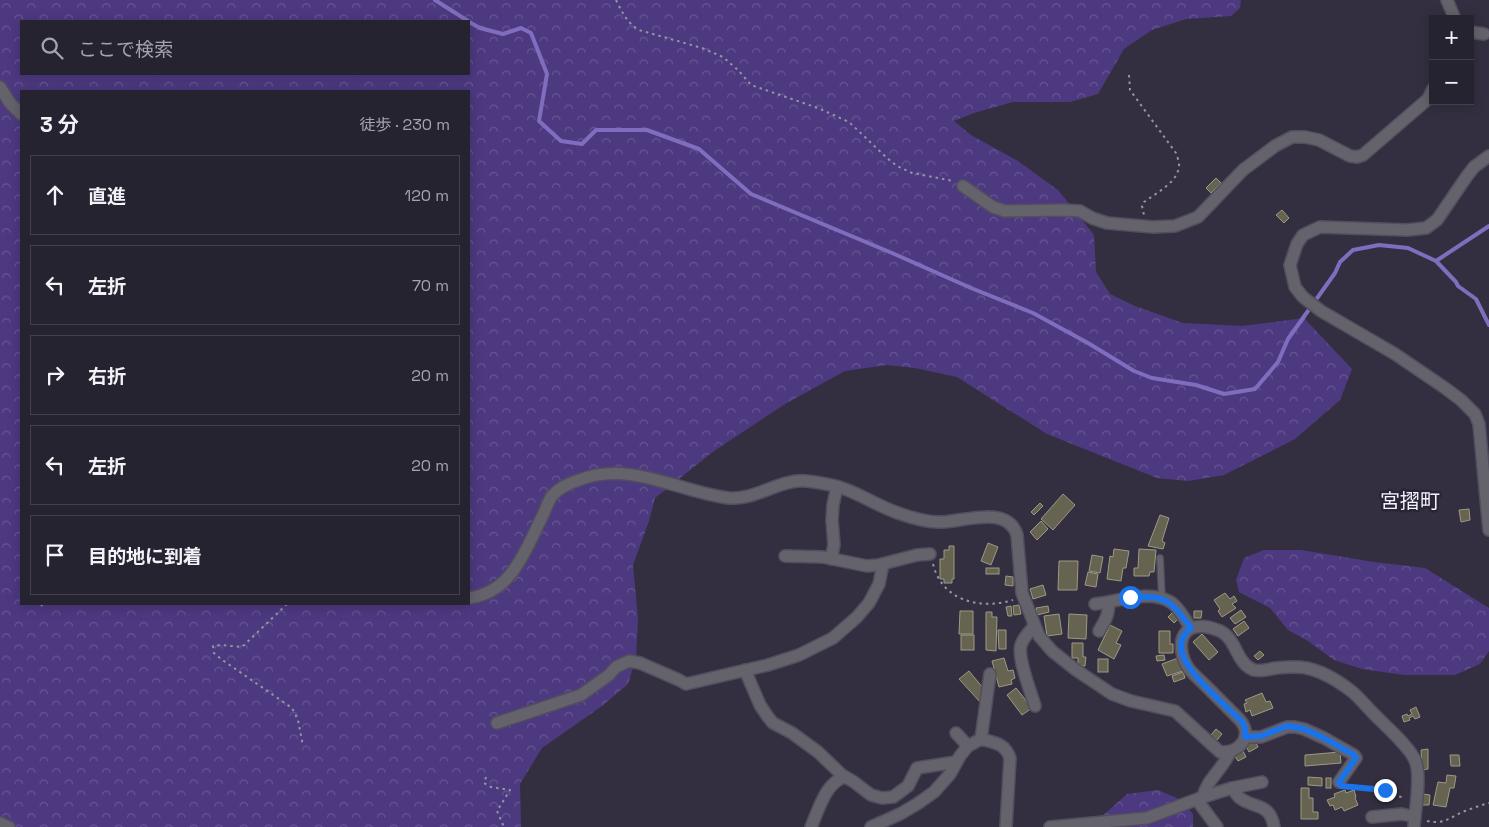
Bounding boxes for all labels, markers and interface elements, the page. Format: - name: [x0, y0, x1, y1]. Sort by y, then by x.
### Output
- map controls: [1429, 15, 1474, 105]
- button: +: [1429, 15, 1474, 60]
- search box: [20, 20, 470, 75]
- icon: search: [38, 34, 66, 62]
- text: ここで検索: [78, 37, 173, 62]
- button: −: [1429, 60, 1474, 105]
- text: 3 分: [40, 111, 79, 138]
- text: 徒歩 · 230 m: [359, 114, 450, 135]
- icon: ahead: [41, 181, 69, 209]
- text: 直進: [88, 184, 126, 209]
- text: 120 m: [405, 185, 449, 206]
- icon: left: [41, 271, 69, 299]
- text: 左折: [88, 274, 126, 299]
- text: 70 m: [412, 275, 449, 296]
- icon: right: [41, 361, 69, 389]
- text: 右折: [88, 364, 126, 389]
- text: 20 m: [411, 365, 449, 386]
- icon: left: [41, 451, 69, 479]
- text: 左折: [88, 454, 126, 479]
- text: 20 m: [411, 455, 449, 476]
- district label: 宮摺町: [1380, 488, 1440, 514]
- icon: arrive: [41, 541, 69, 569]
- text: 目的地に到着: [88, 544, 202, 569]
- route start: [1119, 586, 1142, 609]
- route end: [1374, 779, 1397, 802]

